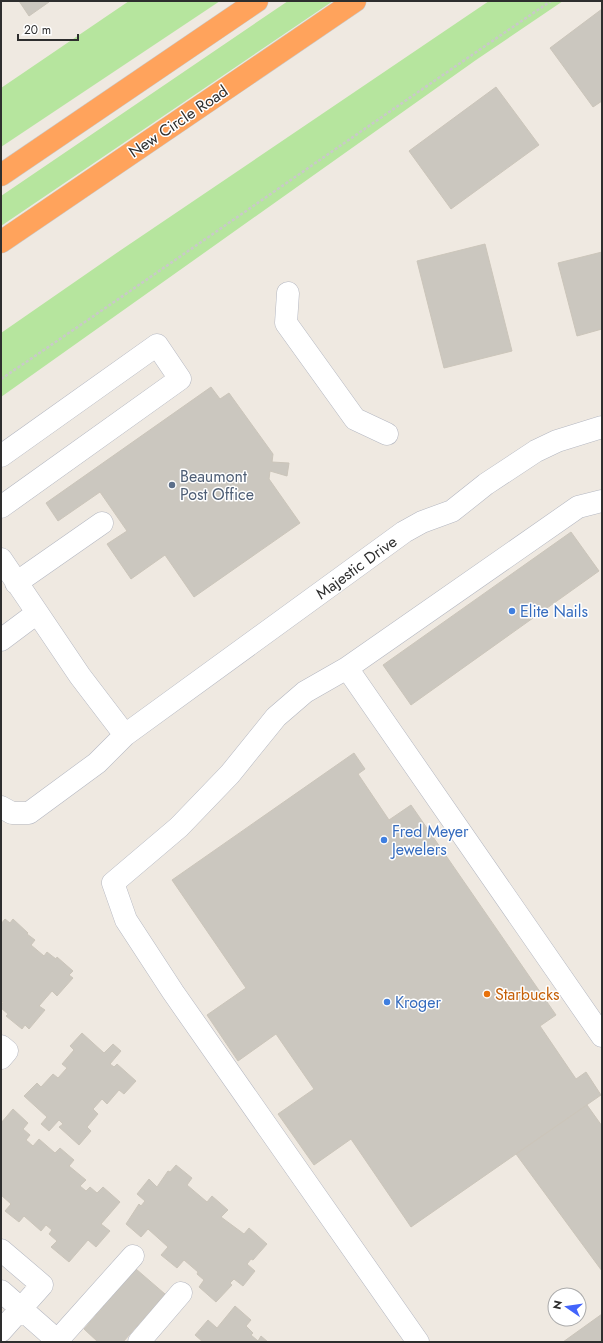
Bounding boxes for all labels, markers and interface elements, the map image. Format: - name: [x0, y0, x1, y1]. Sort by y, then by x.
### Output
- scale bar: [18, 16, 78, 42]
- text: 20 m: [24, 21, 51, 39]
- street label: New Circle Road: [124, 80, 233, 163]
- place label: Beaumont Post Office: [180, 465, 254, 506]
- marker: Beaumont Post Office: [167, 480, 177, 490]
- street label: Majestic Drive: [311, 530, 402, 605]
- place label: Elite Nails: [520, 600, 588, 623]
- marker: Elite Nails: [507, 606, 517, 616]
- place label: Fred Meyer Jewelers: [390, 820, 469, 861]
- marker: Fred Meyer Jewelers: [379, 835, 389, 845]
- place label: Starbucks: [495, 983, 559, 1006]
- marker: Starbucks: [482, 989, 492, 999]
- place label: Kroger: [395, 991, 441, 1014]
- marker: Kroger: [382, 997, 392, 1007]
- north arrow: [547, 1287, 587, 1327]
- text: N: [548, 1299, 566, 1311]

